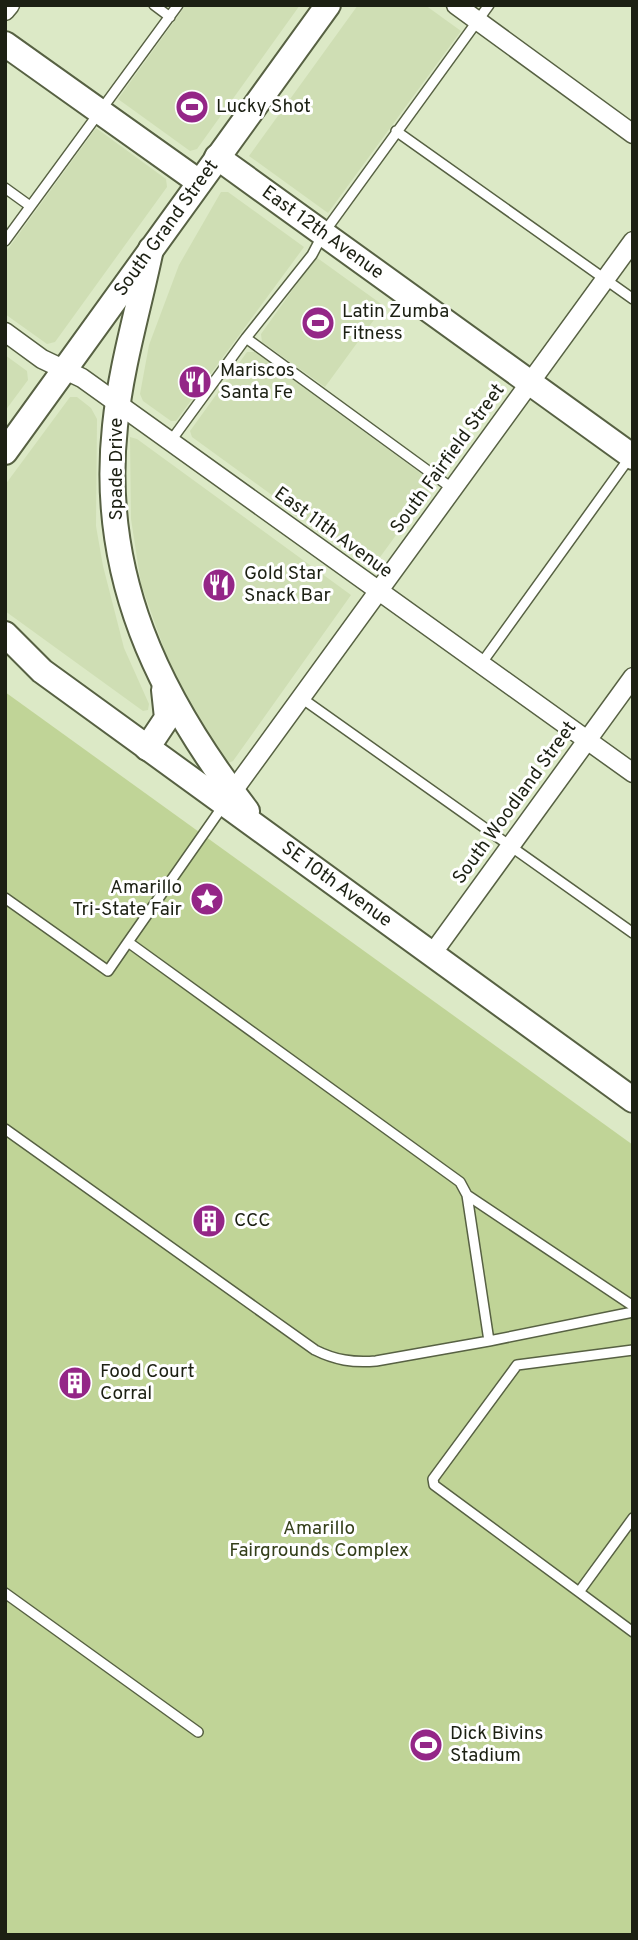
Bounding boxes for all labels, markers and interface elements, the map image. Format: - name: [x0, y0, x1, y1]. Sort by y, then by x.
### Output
- sports icon: Lucky Shot: [173, 88, 211, 126]
- place label: Lucky Shot: [216, 95, 311, 119]
- street label: South Grand Street: [109, 155, 224, 301]
- street label: East 12th Avenue: [257, 181, 388, 285]
- place label: Latin Zumba Fitness: [342, 300, 449, 346]
- sports icon: Latin Zumba Fitness: [299, 304, 337, 342]
- place label: Mariscos Santa Fe: [220, 359, 295, 405]
- restaurant icon: Mariscos Santa Fe: [176, 363, 214, 401]
- street label: South Fairfield Street: [385, 379, 511, 539]
- street label: Spade Drive: [105, 417, 129, 521]
- street label: East 11th Avenue: [269, 482, 397, 584]
- place label: Gold Star Snack Bar: [244, 562, 331, 608]
- restaurant icon: Gold Star Snack Bar: [200, 566, 238, 604]
- street label: South Woodland Street: [448, 717, 582, 889]
- street label: SE 10th Avenue: [276, 836, 397, 933]
- place label: Amarillo Tri-State Fair: [72, 876, 183, 922]
- place icon: Amarillo Tri-State Fair: [188, 880, 226, 918]
- building icon: CCC: [190, 1202, 228, 1240]
- place label: CCC: [234, 1209, 271, 1233]
- place label: Food Court Corral: [100, 1360, 195, 1406]
- building icon: Food Court Corral: [56, 1364, 94, 1402]
- park label: Amarillo Fairgrounds Complex: [229, 1517, 409, 1563]
- place label: Dick Bivins Stadium: [450, 1722, 543, 1768]
- sports icon: Dick Bivins Stadium: [407, 1726, 445, 1764]

